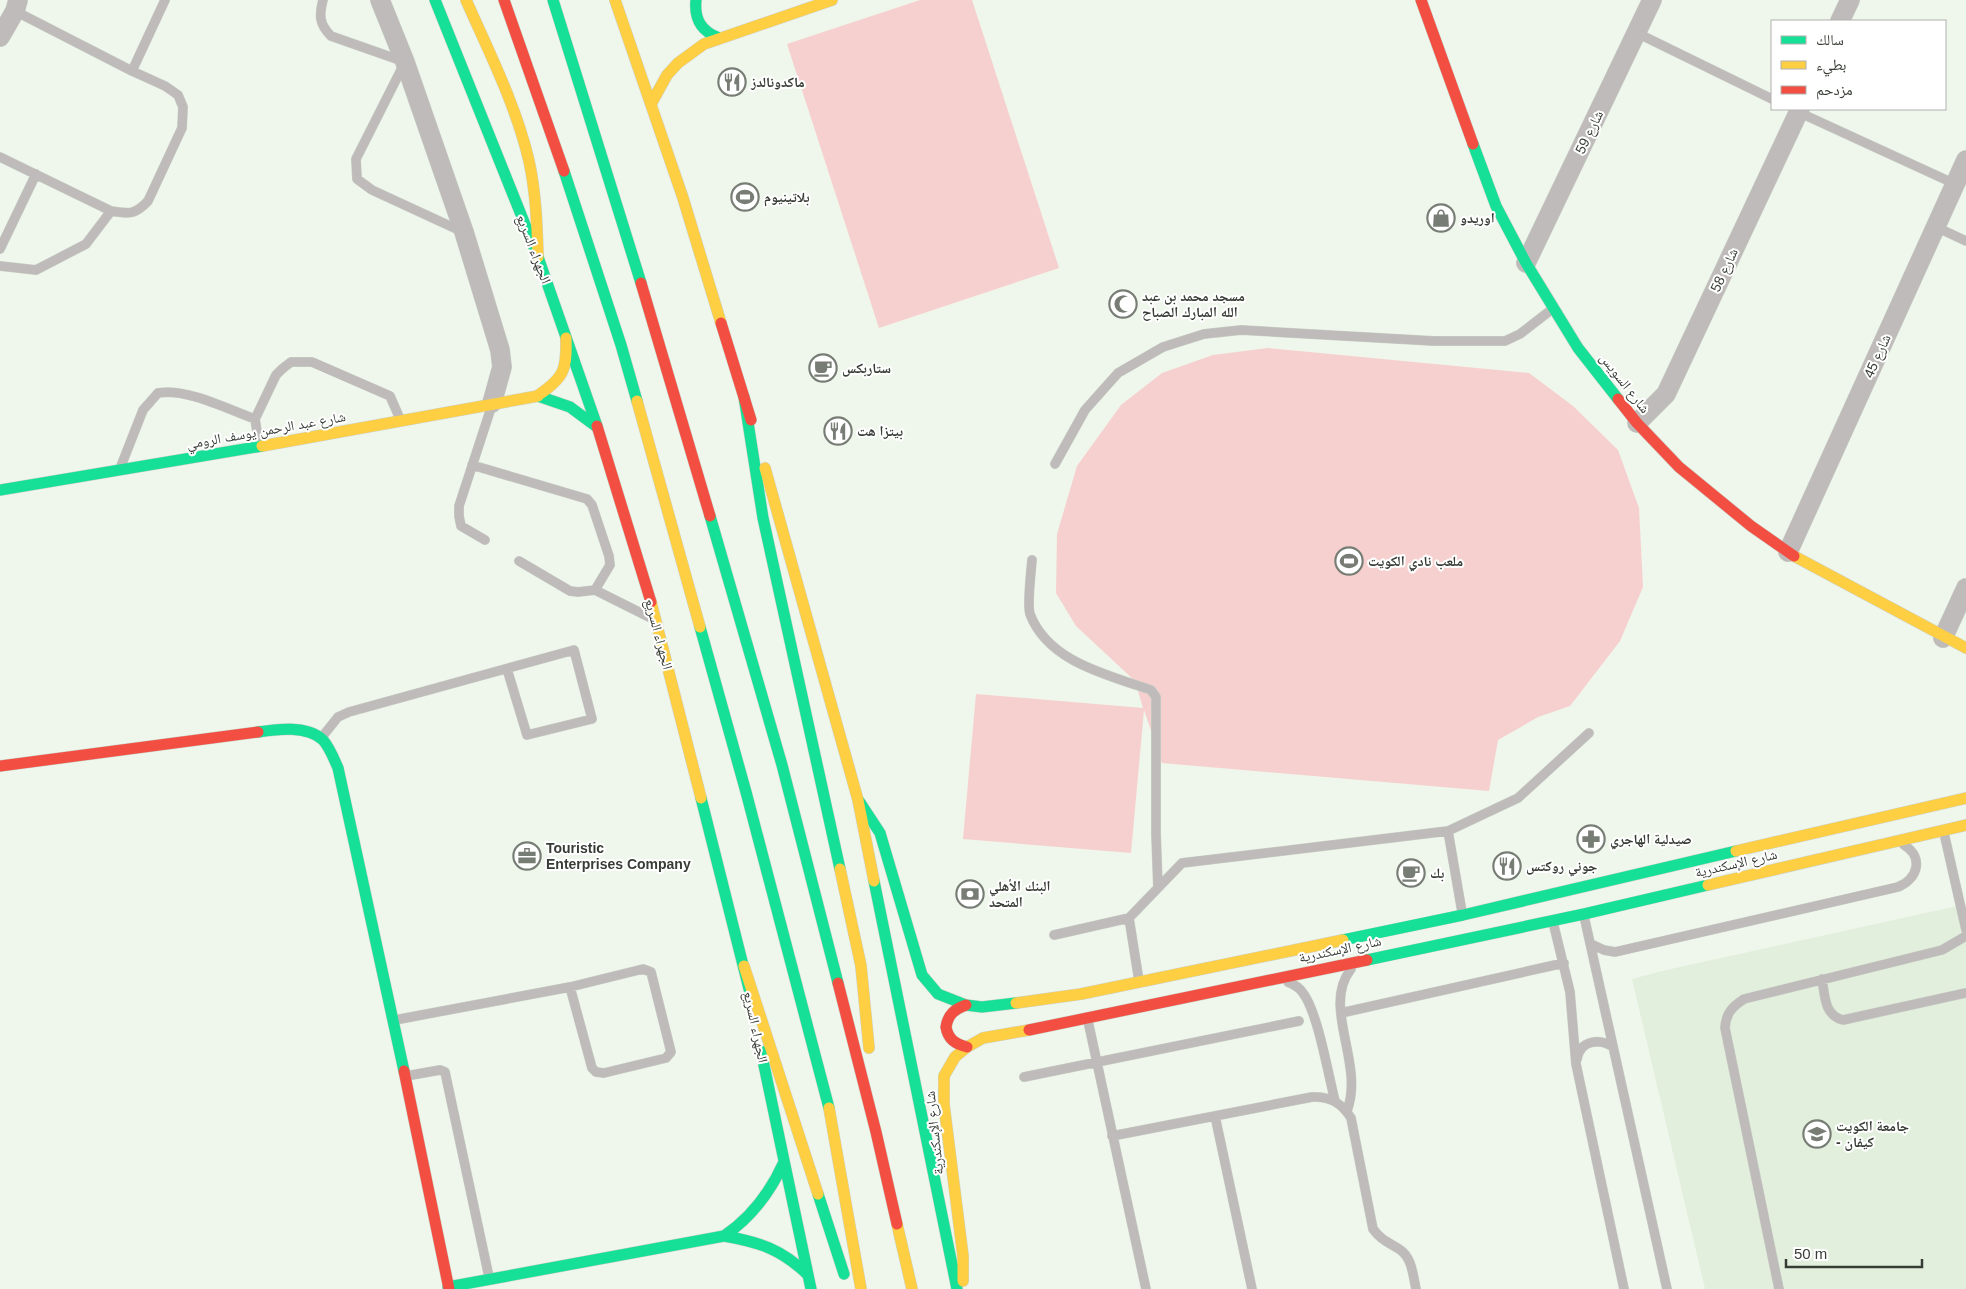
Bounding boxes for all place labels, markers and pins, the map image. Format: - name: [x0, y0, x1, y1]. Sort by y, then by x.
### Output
- restaurant icon: ماكدونالدز: [717, 67, 747, 97]
- place label: ماكدونالدز: [750, 74, 805, 90]
- sports icon: بلاتينيوم: [730, 182, 760, 212]
- place label: بلاتينيوم: [764, 189, 810, 207]
- shop icon: اوريدو: [1426, 203, 1456, 233]
- place label: اوريدو: [1460, 210, 1495, 226]
- place label: مسجد محمد بن عبد الله المبارك الصباح: [1142, 288, 1245, 321]
- mosque icon: مسجد محمد بن عبد الله المبارك الصباح: [1108, 289, 1138, 319]
- cafe icon: ستاربكس: [808, 353, 838, 383]
- place label: ستاربكس: [842, 360, 891, 377]
- restaurant icon: بيتزا هت: [823, 416, 853, 446]
- place label: بيتزا هت: [857, 423, 903, 440]
- sports icon: ملعب نادي الكويت: [1334, 546, 1364, 576]
- place label: ملعب نادي الكويت: [1368, 553, 1463, 572]
- pharmacy icon: صيدلية الهاجري: [1576, 824, 1606, 854]
- place label: صيدلية الهاجري: [1610, 831, 1692, 850]
- place label: Touristic Enterprises Company: [546, 840, 691, 872]
- office icon: Touristic Enterprises Company: [512, 841, 542, 871]
- restaurant icon: جوني روكتس: [1492, 851, 1522, 881]
- cafe icon: بك: [1396, 858, 1426, 888]
- place label: جوني روكتس: [1526, 858, 1597, 877]
- place label: بك: [1430, 865, 1444, 882]
- place label: البنك الأهلي المتحد: [989, 878, 1050, 910]
- bank icon: البنك الأهلي المتحد: [955, 879, 985, 909]
- place label: جامعة الكويت - كيفان: [1836, 1118, 1909, 1151]
- school or university icon: جامعة الكويت - كيفان: [1802, 1119, 1832, 1149]

